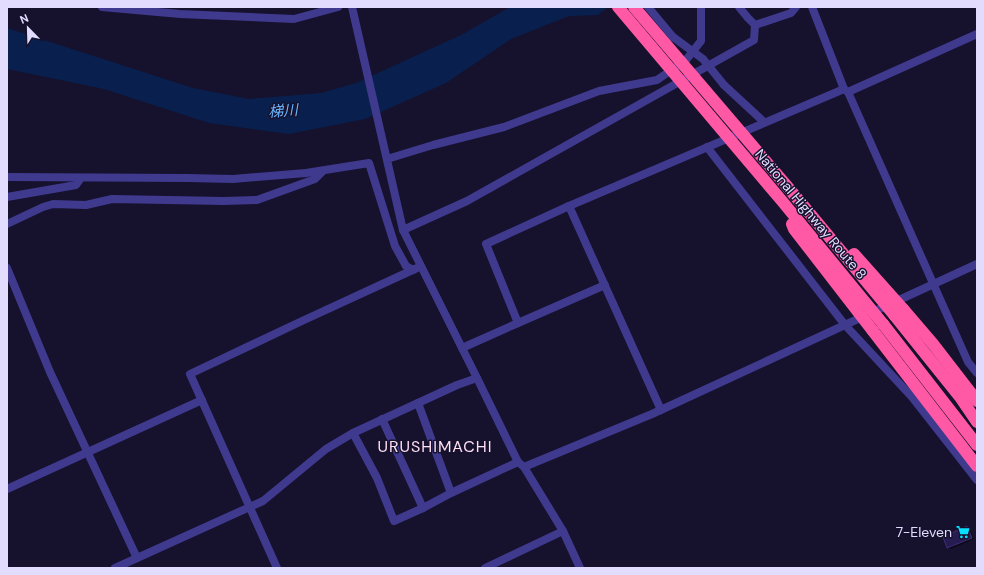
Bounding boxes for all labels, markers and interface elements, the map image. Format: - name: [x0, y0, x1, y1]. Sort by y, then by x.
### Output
- north arrow: [8, 8, 48, 48]
- text: N: [18, 11, 31, 27]
- water label: 梯川: [267, 100, 301, 122]
- street label: National Highway Route 8: [751, 145, 871, 283]
- district label: URUSHIMACHI: [378, 436, 492, 457]
- place label: 7-Eleven: [896, 523, 952, 541]
- supermarket icon: 7-Eleven: [955, 524, 971, 540]

